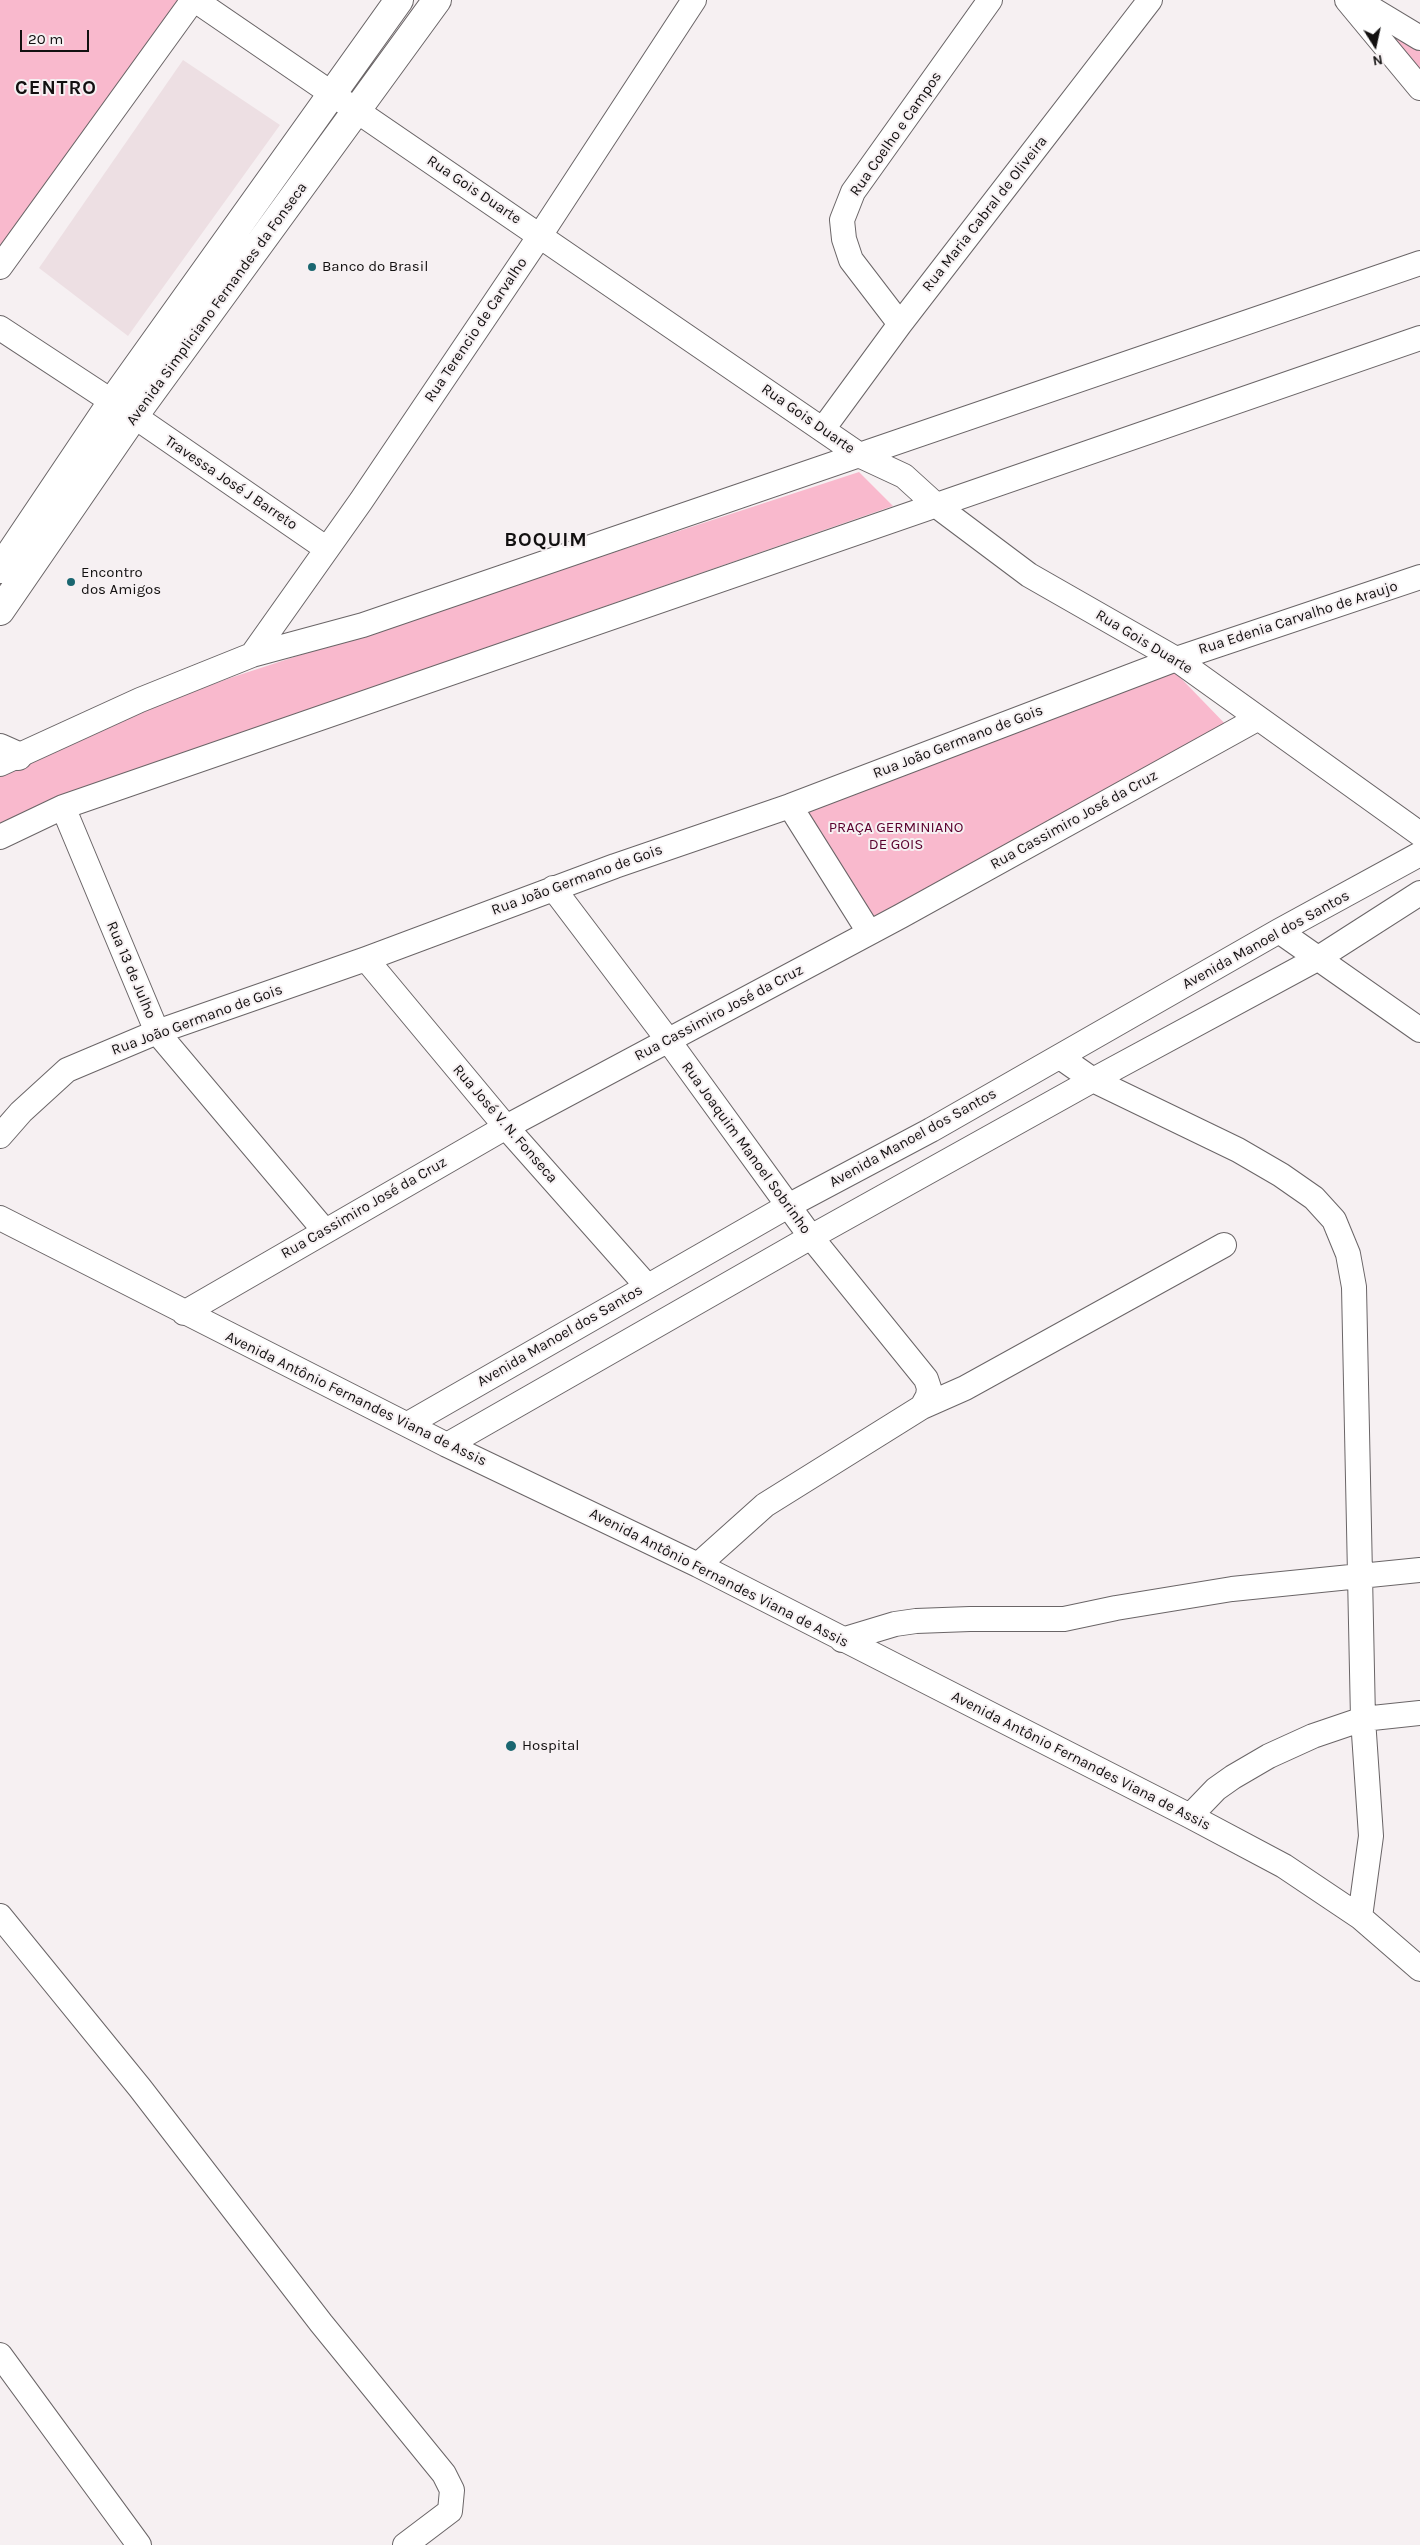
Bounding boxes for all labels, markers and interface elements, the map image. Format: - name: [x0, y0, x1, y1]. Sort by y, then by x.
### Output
- scale bar: [22, 20, 91, 52]
- north arrow: [1350, 20, 1400, 70]
- text: 20 m: [28, 30, 63, 48]
- text: N: [1371, 51, 1384, 70]
- street label: Rua Coelho e Campos: [846, 68, 946, 200]
- district label: CENTRO: [14, 76, 98, 100]
- street label: Rua Maria Cabral de Oliveira: [919, 133, 1051, 295]
- street label: Rua Gois Duarte: [423, 152, 525, 228]
- street label: Avenida Simpliciano Fernandes da Fonseca: [123, 179, 311, 429]
- street label: Rua Terencio de Carvalho: [421, 254, 531, 406]
- place label: Banco do Brasil: [322, 258, 428, 276]
- marker: Banco do Brasil: [306, 261, 318, 273]
- street label: Rua Gois Duarte: [758, 380, 858, 458]
- street label: Travessa José J Barreto: [161, 432, 301, 534]
- district label: BOQUIM: [503, 528, 589, 552]
- place label: Encontro dos Amigos: [81, 564, 161, 599]
- marker: Encontro dos Amigos: [65, 576, 77, 588]
- street label: Rua Edenia Carvalho de Araujo: [1196, 577, 1400, 659]
- street label: Rua Gois Duarte: [1092, 606, 1196, 678]
- street label: Rua João Germano de Gois: [870, 701, 1046, 783]
- street label: Rua Cassimiro José da Cruz: [987, 766, 1161, 874]
- park label: PRAÇA GERMINIANO DE GOIS: [829, 819, 963, 854]
- street label: Rua João Germano de Gois: [489, 841, 665, 919]
- street label: Avenida Manoel dos Santos: [1179, 887, 1353, 993]
- street label: Rua 13 de Julho: [102, 919, 160, 1021]
- street label: Rua Cassimiro José da Cruz: [632, 961, 806, 1065]
- street label: Rua João Germano de Gois: [109, 981, 285, 1059]
- street label: Rua Joaquim Manoel Sobrinho: [677, 1058, 815, 1238]
- street label: Rua José V. N. Fonseca: [449, 1061, 561, 1187]
- street label: Avenida Manoel dos Santos: [826, 1085, 1000, 1191]
- street label: Rua Cassimiro José da Cruz: [278, 1153, 450, 1263]
- street label: Avenida Manoel dos Santos: [474, 1281, 646, 1391]
- street label: Avenida Antônio Fernandes Viana de Assis: [222, 1328, 490, 1470]
- street label: Avenida Antônio Fernandes Viana de Assis: [586, 1505, 852, 1651]
- street label: Avenida Antônio Fernandes Viana de Assis: [948, 1688, 1214, 1834]
- place label: Hospital: [522, 1737, 579, 1755]
- marker: Hospital: [504, 1739, 518, 1753]

